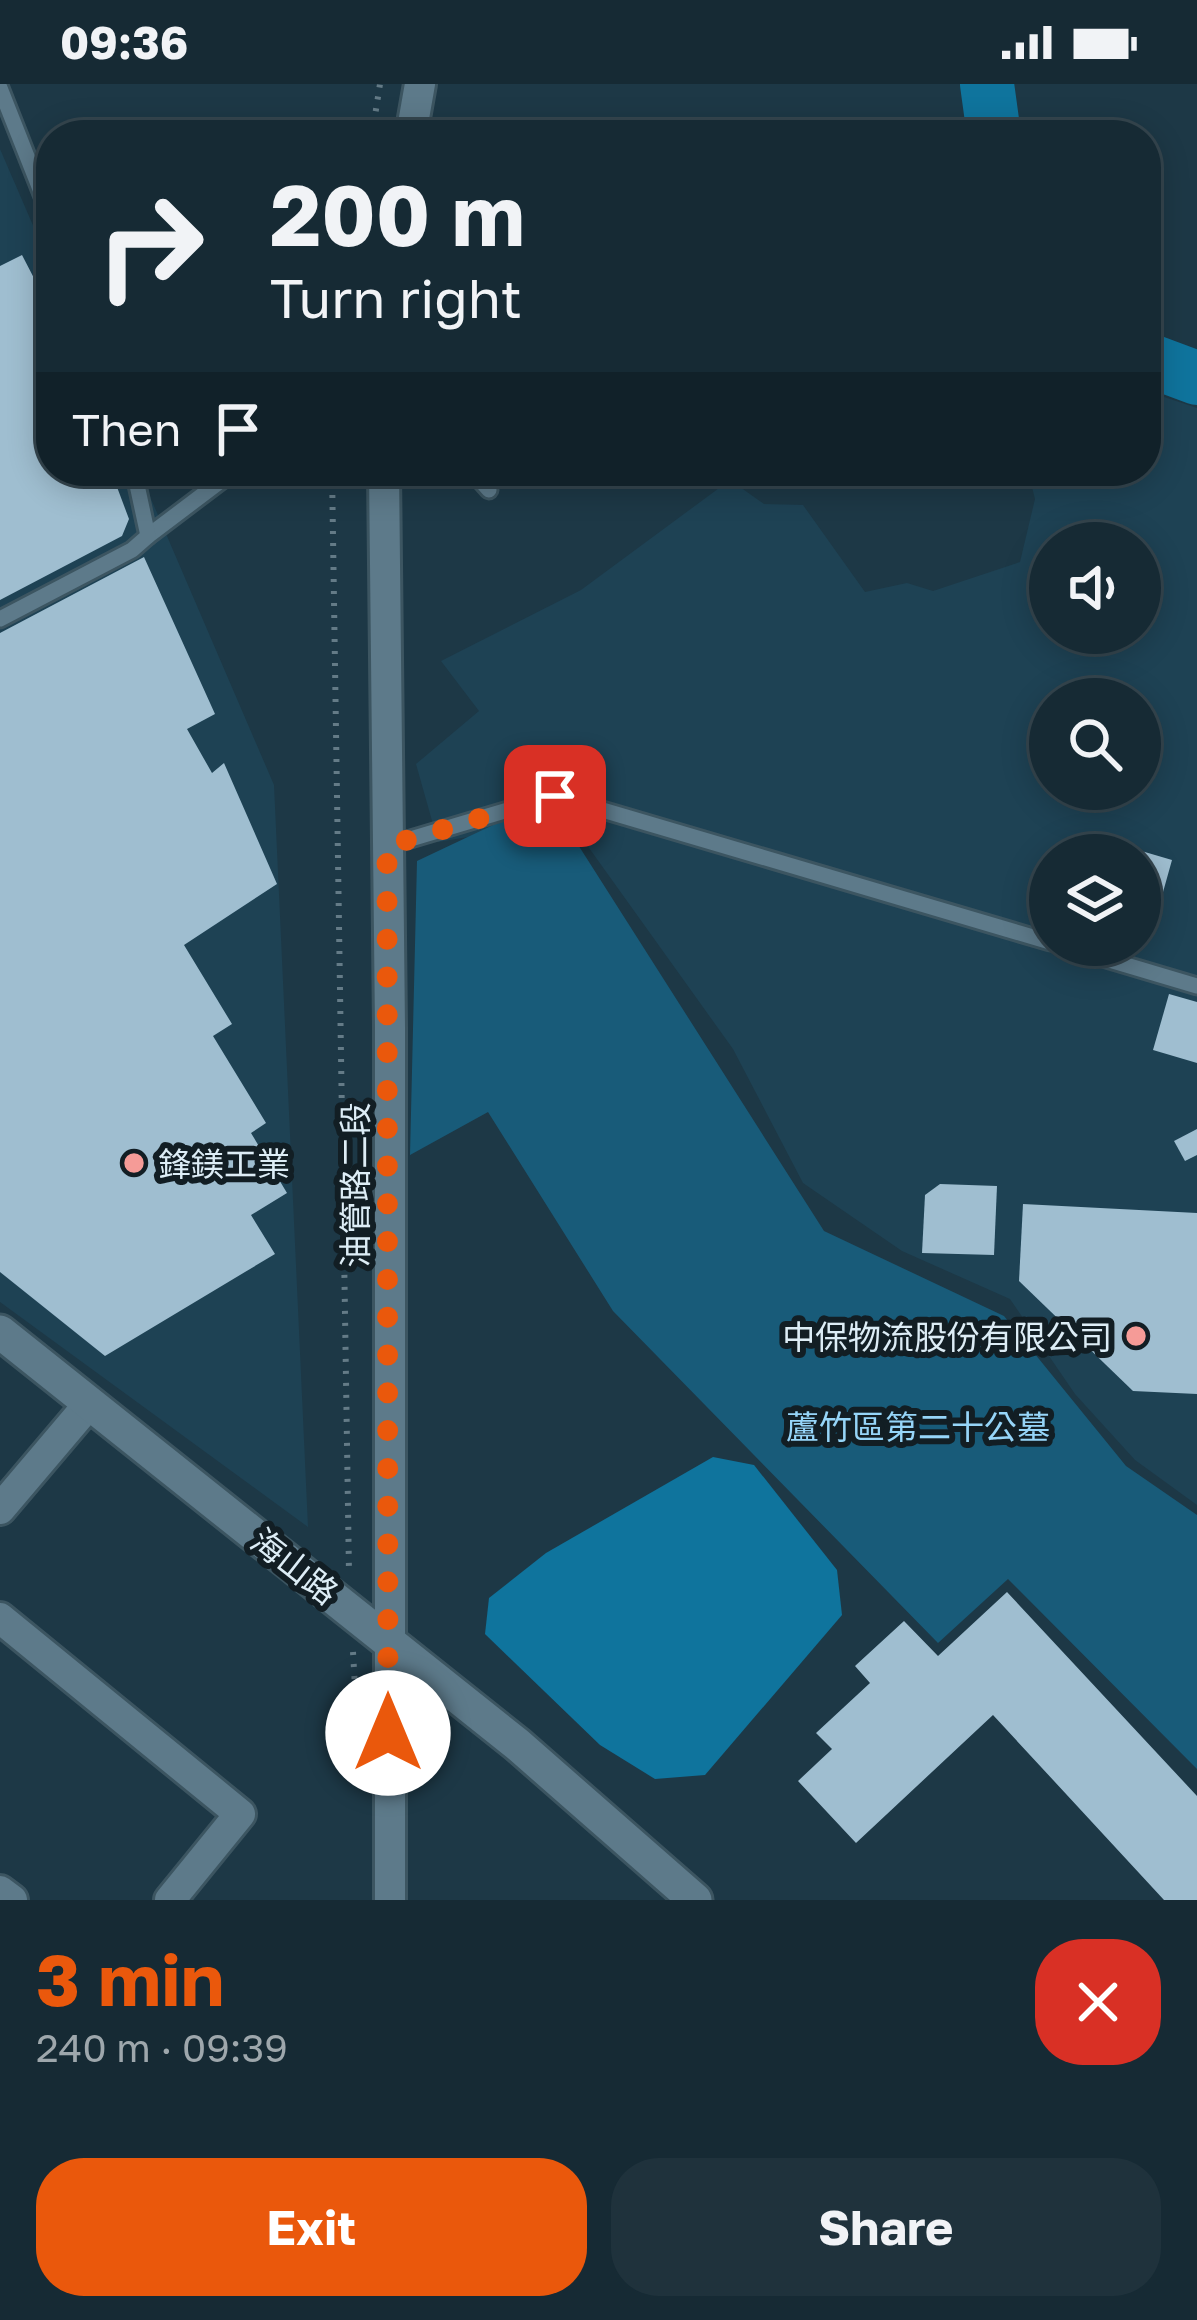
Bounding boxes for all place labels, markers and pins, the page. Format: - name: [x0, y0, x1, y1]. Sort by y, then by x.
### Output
- pin: [504, 745, 606, 847]
- place label: 鋒鎂工業: [158, 1144, 290, 1183]
- marker: 鋒鎂工業: [121, 1150, 147, 1176]
- place label: 中保物流股份有限公司: [782, 1317, 1112, 1356]
- marker: 中保物流股份有限公司: [1123, 1323, 1149, 1349]

